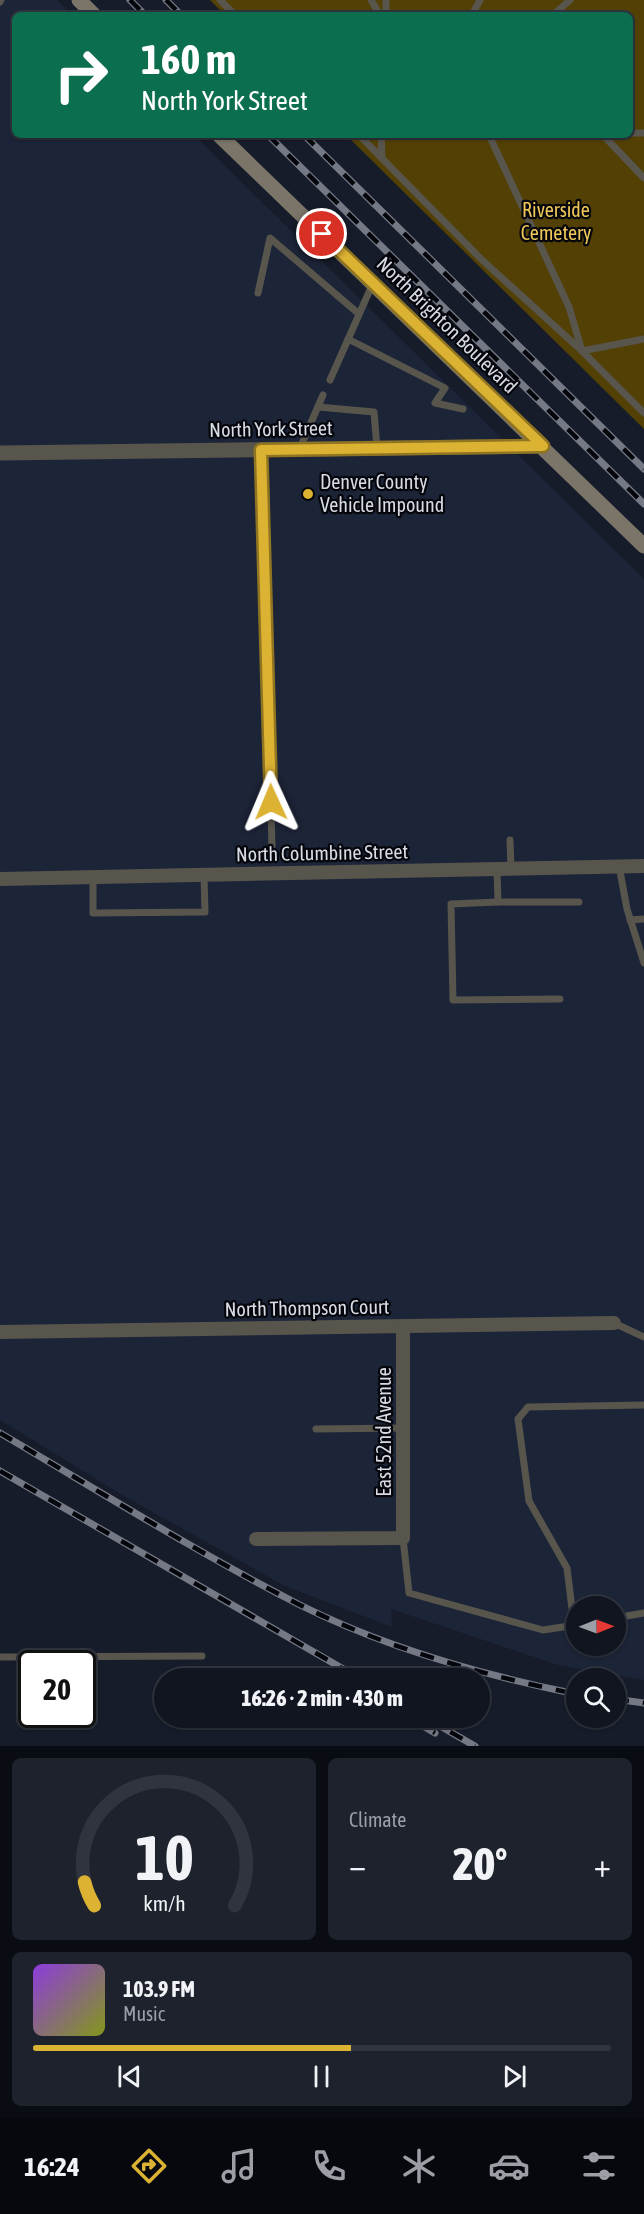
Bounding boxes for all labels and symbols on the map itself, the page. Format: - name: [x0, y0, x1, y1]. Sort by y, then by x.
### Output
- park label: Riverside Cemetery: [521, 198, 591, 244]
- pin: [296, 208, 347, 259]
- street label: North Brighton Boulevard: [372, 252, 522, 398]
- street label: North York Street: [209, 416, 333, 441]
- place label: Denver County Vehicle Impound: [320, 470, 444, 516]
- marker: Denver County Vehicle Impound: [301, 487, 315, 501]
- position arrow: [239, 770, 303, 834]
- street label: North Columbine Street: [236, 839, 409, 866]
- street label: North Thompson Court: [224, 1295, 390, 1320]
- street label: East 52nd Avenue: [372, 1367, 395, 1497]
- north arrow: [566, 1596, 626, 1656]
- speed limit sign: 20: [18, 1650, 96, 1728]

